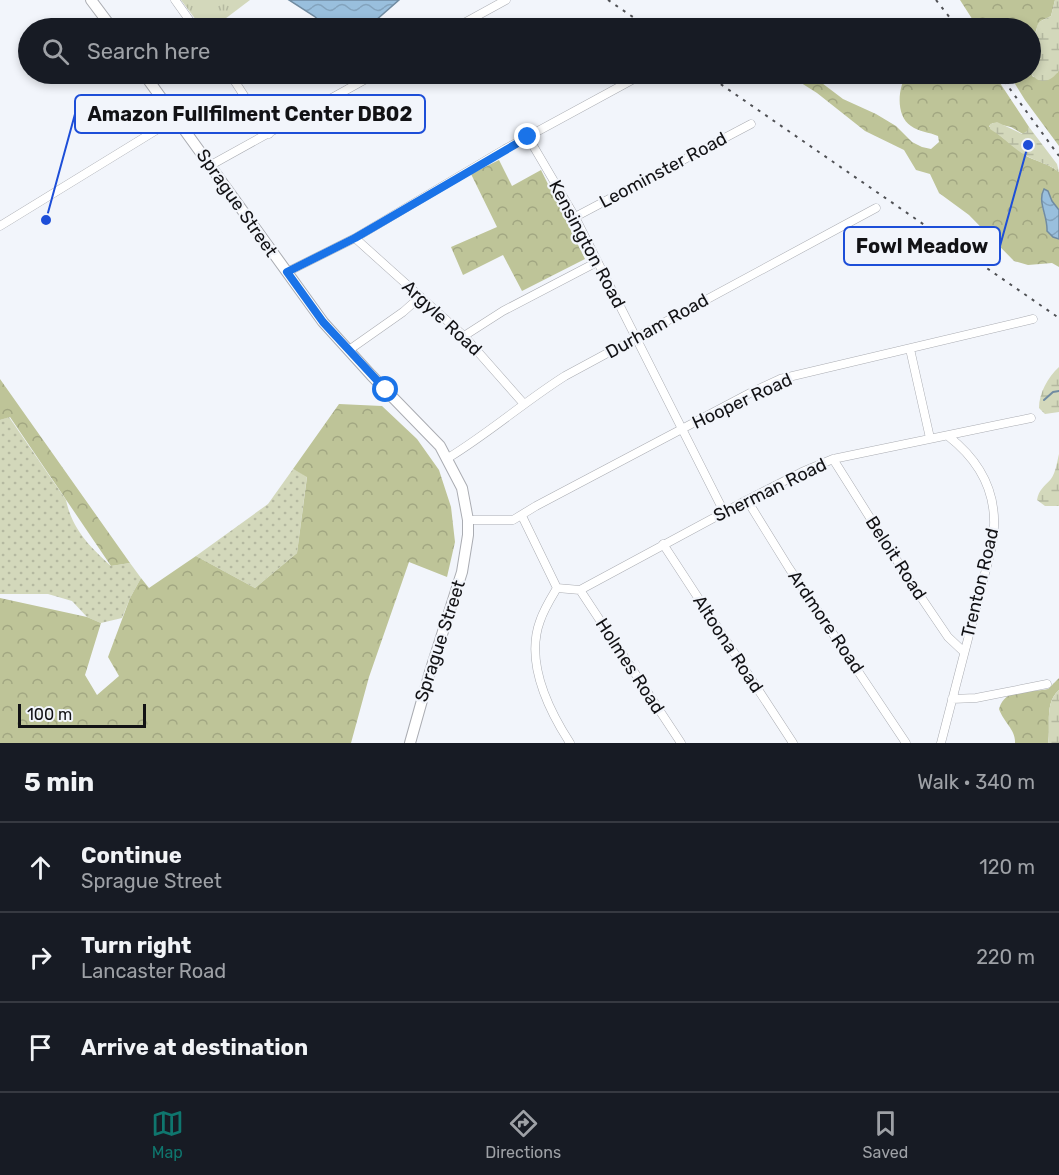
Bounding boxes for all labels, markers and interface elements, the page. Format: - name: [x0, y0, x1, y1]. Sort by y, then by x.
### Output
- search box: [18, 18, 1041, 84]
- icon: search: [39, 35, 72, 68]
- text: Search here: [87, 38, 210, 65]
- callout: Amazon Fullfilment Center DB02: [75, 95, 425, 133]
- text: Amazon Fullfilment Center DB02: [88, 102, 412, 126]
- route end: [514, 123, 540, 149]
- street label: Leominster Road: [595, 127, 731, 213]
- street label: Sprague Street: [192, 145, 282, 261]
- street label: Kensington Road: [544, 176, 630, 312]
- callout: Fowl Meadow: [844, 227, 1000, 265]
- text: Fowl Meadow: [856, 234, 988, 258]
- street label: Argyle Road: [398, 276, 486, 360]
- street label: Durham Road: [602, 289, 712, 363]
- street label: Hooper Road: [688, 368, 796, 434]
- route start: [372, 376, 398, 402]
- street label: Sherman Road: [710, 453, 830, 527]
- street label: Beloit Road: [861, 512, 931, 604]
- street label: Trenton Road: [957, 526, 1003, 640]
- street label: Ardmore Road: [783, 566, 869, 678]
- street label: Sprague Street: [410, 577, 470, 705]
- street label: Altoona Road: [688, 591, 768, 697]
- street label: Holmes Road: [591, 614, 669, 718]
- scale bar: [18, 701, 146, 728]
- text: 100 m: [27, 705, 72, 724]
- text: 5 min: [24, 767, 94, 798]
- text: Walk · 340 m: [917, 770, 1035, 794]
- text: Continue: [81, 842, 182, 869]
- icon: ahead: [24, 851, 57, 884]
- text: 120 m: [979, 855, 1035, 879]
- text: Sprague Street: [81, 869, 222, 893]
- text: Turn right: [81, 932, 191, 959]
- icon: right: [24, 941, 57, 974]
- text: 220 m: [976, 945, 1035, 969]
- text: Lancaster Road: [81, 959, 226, 983]
- icon: arrive: [24, 1031, 57, 1064]
- text: Arrive at destination: [81, 1034, 308, 1061]
- tab: Map: [151, 1107, 184, 1162]
- tab: Directions: [485, 1107, 561, 1162]
- tab: Saved: [863, 1107, 908, 1162]

